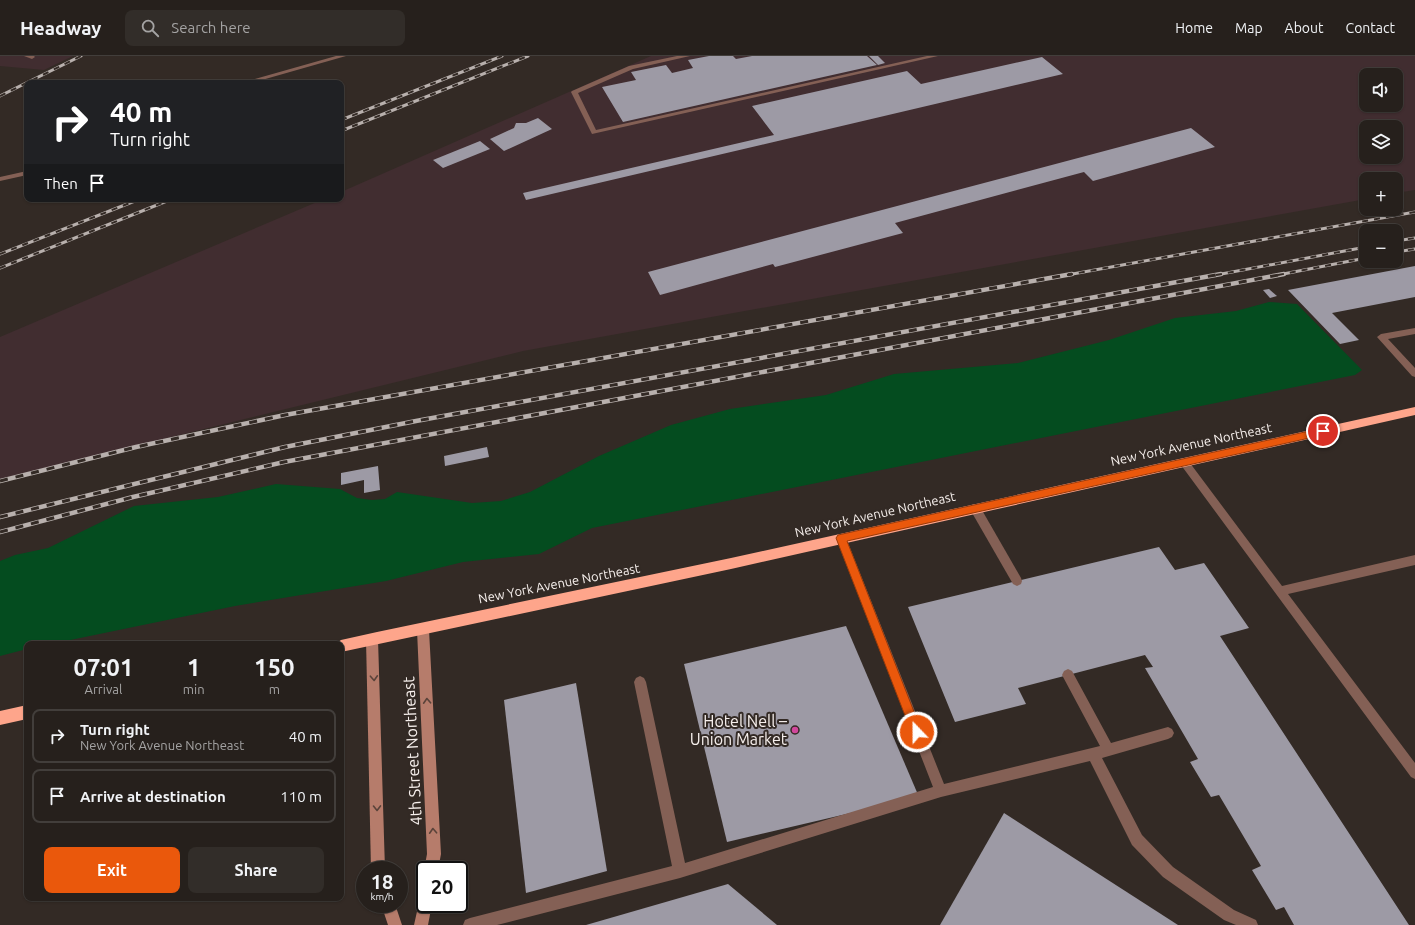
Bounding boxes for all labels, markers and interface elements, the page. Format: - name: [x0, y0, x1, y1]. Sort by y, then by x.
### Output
- search box: [125, 10, 405, 46]
- text: Headway: [20, 17, 101, 39]
- icon: search: [139, 17, 161, 39]
- text: Search here: [171, 19, 251, 36]
- text: Home: [1175, 20, 1213, 36]
- text: Map: [1235, 20, 1263, 36]
- text: About: [1285, 20, 1324, 36]
- text: Contact: [1346, 20, 1395, 36]
- map controls: [1359, 68, 1403, 268]
- button: sound: [1359, 68, 1403, 112]
- icon: right: [44, 96, 96, 148]
- text: 40 m: [110, 96, 172, 127]
- button: layers: [1359, 120, 1403, 164]
- text: Turn right: [110, 129, 190, 149]
- icon: arrive: [86, 172, 108, 194]
- button: +: [1359, 172, 1403, 216]
- text: Then: [44, 175, 78, 192]
- button: −: [1359, 224, 1403, 268]
- pin: [1306, 414, 1340, 448]
- street label: New York Avenue Northeast: [1109, 420, 1273, 468]
- icon: arrive: [1312, 420, 1334, 442]
- street label: New York Avenue Northeast: [793, 489, 957, 539]
- street label: New York Avenue Northeast: [477, 560, 641, 606]
- text: 07:01: [73, 654, 133, 681]
- text: 1: [187, 654, 200, 681]
- text: 150: [254, 654, 295, 681]
- one-way arrow: [369, 675, 378, 681]
- street label: 4th Street Northeast: [399, 675, 425, 826]
- text: Arrival: [84, 682, 122, 696]
- text: min: [183, 682, 205, 696]
- text: m: [269, 682, 280, 696]
- one-way arrow: [422, 698, 431, 704]
- position arrow: [896, 711, 938, 753]
- place label: Hotel Nell – Union Market: [690, 712, 788, 748]
- text: Turn right: [80, 721, 150, 738]
- icon: right: [46, 725, 68, 747]
- marker: Hotel Nell – Union Market: [790, 725, 800, 735]
- text: 40 m: [289, 728, 322, 745]
- text: New York Avenue Northeast: [80, 738, 244, 752]
- icon: arrive: [46, 785, 68, 807]
- text: Arrive at destination: [80, 788, 226, 805]
- text: 110 m: [280, 788, 322, 805]
- one-way arrow: [372, 805, 381, 811]
- one-way arrow: [428, 828, 437, 834]
- button: Exit: [44, 847, 180, 893]
- button: Share: [188, 847, 324, 893]
- speed limit sign: 20: [416, 861, 468, 913]
- text: 18: [371, 870, 393, 893]
- text: km/h: [370, 891, 394, 902]

